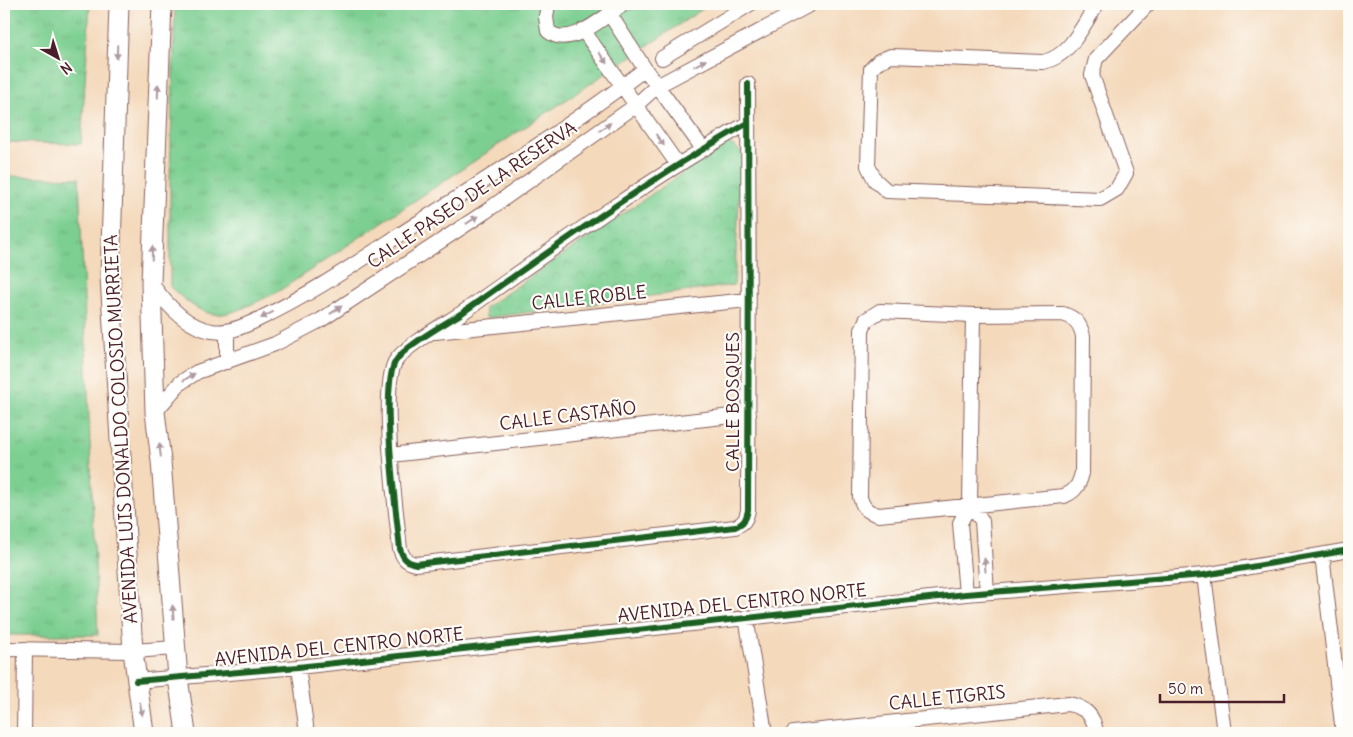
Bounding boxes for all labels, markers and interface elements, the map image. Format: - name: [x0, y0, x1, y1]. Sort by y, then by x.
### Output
- north arrow: [32, 32, 82, 82]
- one-way arrow: [112, 45, 120, 61]
- one-way arrow: [598, 52, 608, 65]
- text: N: [57, 58, 76, 78]
- one-way arrow: [693, 59, 707, 67]
- one-way arrow: [155, 82, 163, 98]
- street label: CALLE PASEO DE LA RESERVA: [363, 116, 581, 273]
- one-way arrow: [598, 122, 611, 132]
- one-way arrow: [655, 134, 665, 147]
- one-way arrow: [465, 216, 478, 225]
- street label: AVENIDA LUIS DONALDO COLOSIO MURRIETA: [99, 234, 142, 624]
- one-way arrow: [148, 245, 156, 261]
- street label: CALLE ROBLE: [530, 280, 647, 315]
- one-way arrow: [329, 305, 343, 315]
- one-way arrow: [260, 311, 274, 319]
- street label: CALLE BOSQUES: [721, 332, 744, 472]
- one-way arrow: [182, 372, 195, 382]
- street label: CALLE CASTAÑO: [498, 396, 638, 435]
- one-way arrow: [156, 442, 164, 458]
- one-way arrow: [981, 557, 989, 573]
- street label: AVENIDA DEL CENTRO NORTE: [616, 578, 868, 627]
- one-way arrow: [168, 604, 176, 620]
- street label: AVENIDA DEL CENTRO NORTE: [213, 622, 465, 671]
- scale bar: [1160, 672, 1284, 704]
- text: 50 m: [1168, 679, 1203, 698]
- street label: CALLE TIGRIS: [888, 680, 1006, 715]
- one-way arrow: [137, 702, 145, 718]

